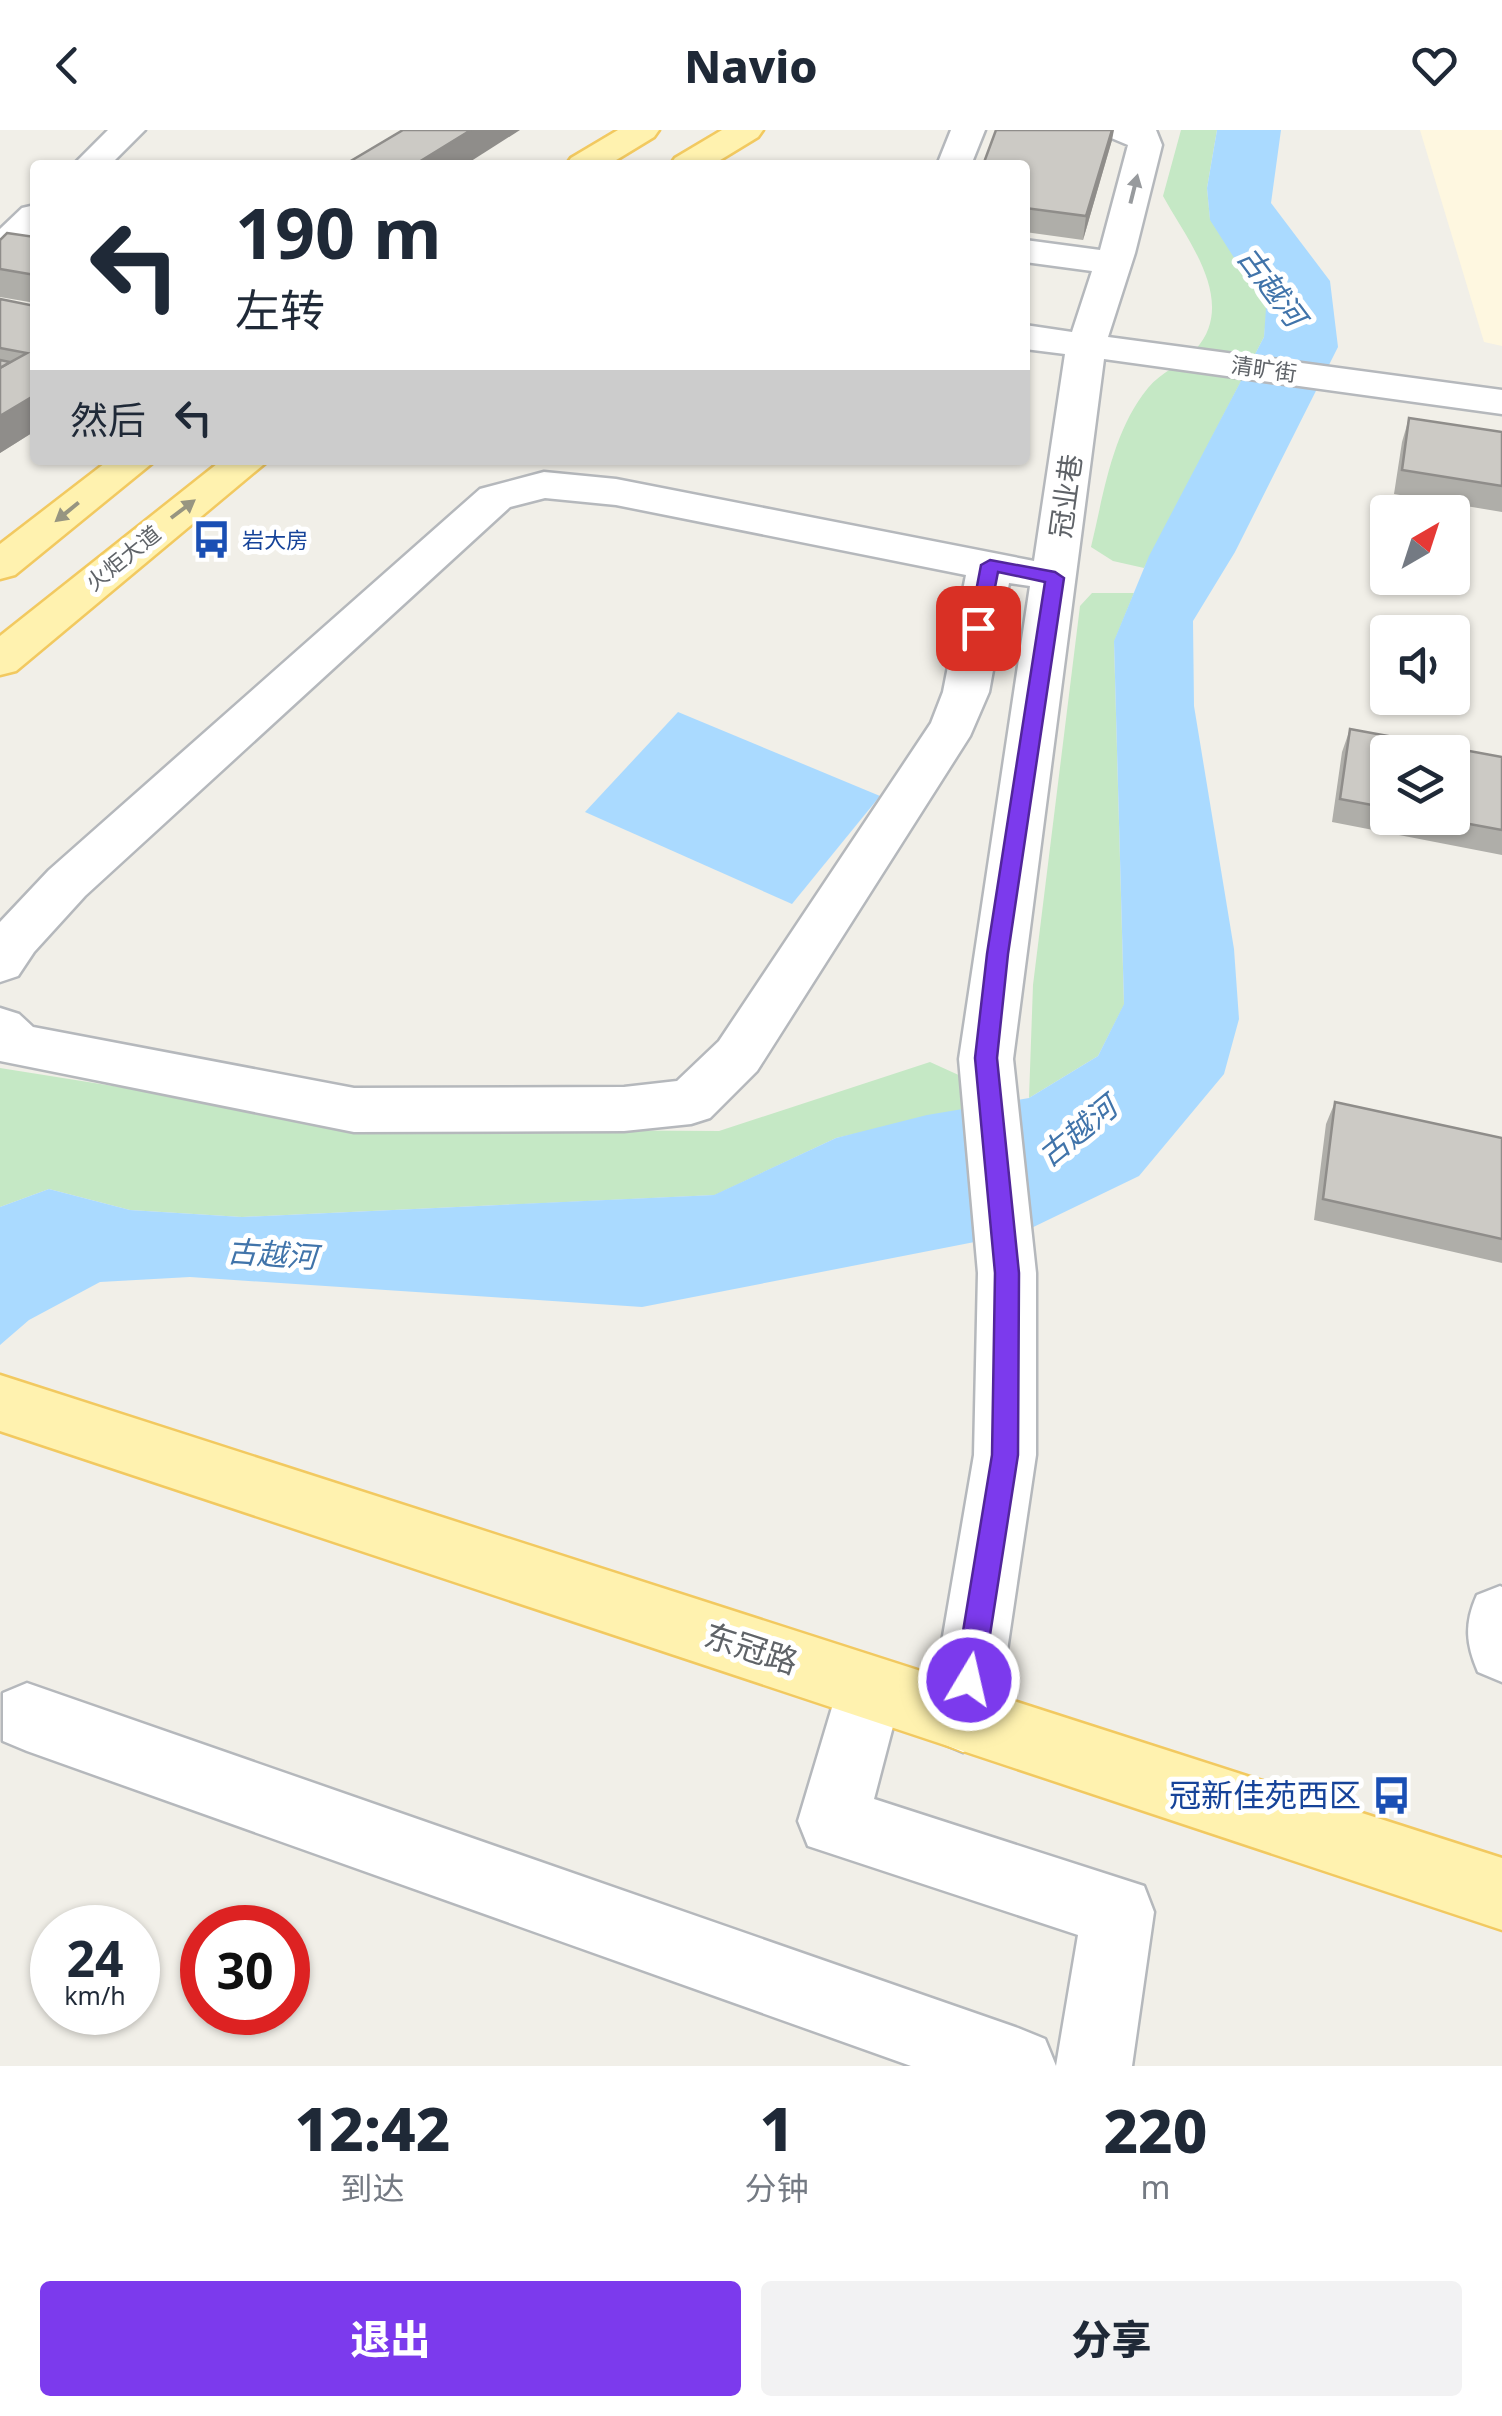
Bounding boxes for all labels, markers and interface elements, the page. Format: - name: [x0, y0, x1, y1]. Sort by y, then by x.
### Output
- text: Navio: [684, 35, 818, 96]
- icon: back: [40, 38, 95, 93]
- icon: heart: [1407, 38, 1462, 93]
- one-way arrow: [1127, 173, 1142, 204]
- text: 190 m: [235, 184, 442, 280]
- icon: left: [70, 200, 200, 330]
- water label: 古越河: [1229, 238, 1319, 338]
- text: 左转: [235, 279, 325, 340]
- street label: 清旷街: [1229, 349, 1299, 387]
- icon: left: [166, 390, 221, 445]
- text: 然后: [70, 393, 146, 445]
- street label: 冠业巷: [1040, 452, 1090, 540]
- north arrow: [1370, 495, 1470, 595]
- map controls: [1370, 495, 1470, 835]
- one-way arrow: [170, 499, 196, 520]
- one-way arrow: [54, 501, 80, 522]
- street label: 火炬大道: [79, 518, 166, 597]
- bus stop icon: 岩大房: [191, 519, 233, 561]
- place label: 岩大房: [242, 524, 308, 554]
- pin: [936, 586, 1021, 671]
- icon: arrive: [951, 601, 1006, 656]
- button: sound: [1370, 615, 1470, 715]
- button: layers: [1370, 735, 1470, 835]
- water label: 古越河: [1029, 1083, 1129, 1175]
- water label: 古越河: [226, 1230, 323, 1277]
- street label: 东冠路: [699, 1612, 804, 1683]
- position arrow: [917, 1628, 1021, 1732]
- place label: 冠新佳苑西区: [1169, 1773, 1361, 1816]
- bus stop icon: 冠新佳苑西区: [1370, 1775, 1412, 1817]
- speed limit sign: 30: [180, 1905, 310, 2035]
- text: 24: [66, 1924, 124, 1992]
- text: km/h: [64, 1978, 126, 2012]
- text: 12:42: [295, 2087, 450, 2169]
- text: 1: [760, 2087, 794, 2169]
- text: 220: [1103, 2089, 1207, 2171]
- text: m: [1140, 2165, 1170, 2208]
- text: 到达: [340, 2166, 404, 2209]
- text: 分钟: [745, 2166, 809, 2209]
- button: 退出: [40, 2281, 741, 2396]
- button: 分享: [761, 2281, 1462, 2396]

